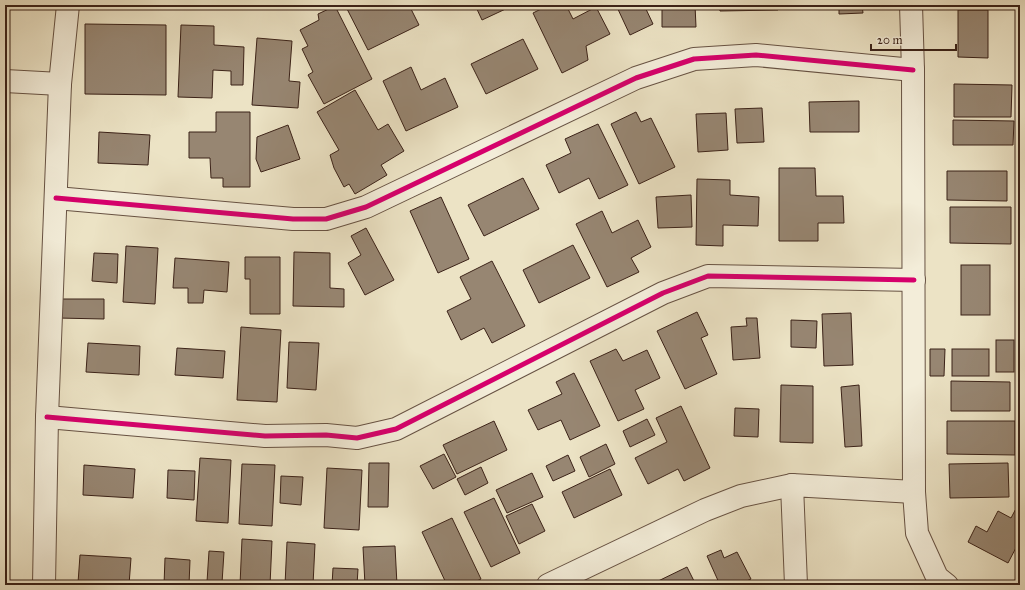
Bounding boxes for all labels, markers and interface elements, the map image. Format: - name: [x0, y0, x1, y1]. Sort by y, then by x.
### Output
- scale bar: [871, 26, 956, 52]
- text: 20 m: [877, 33, 903, 47]

